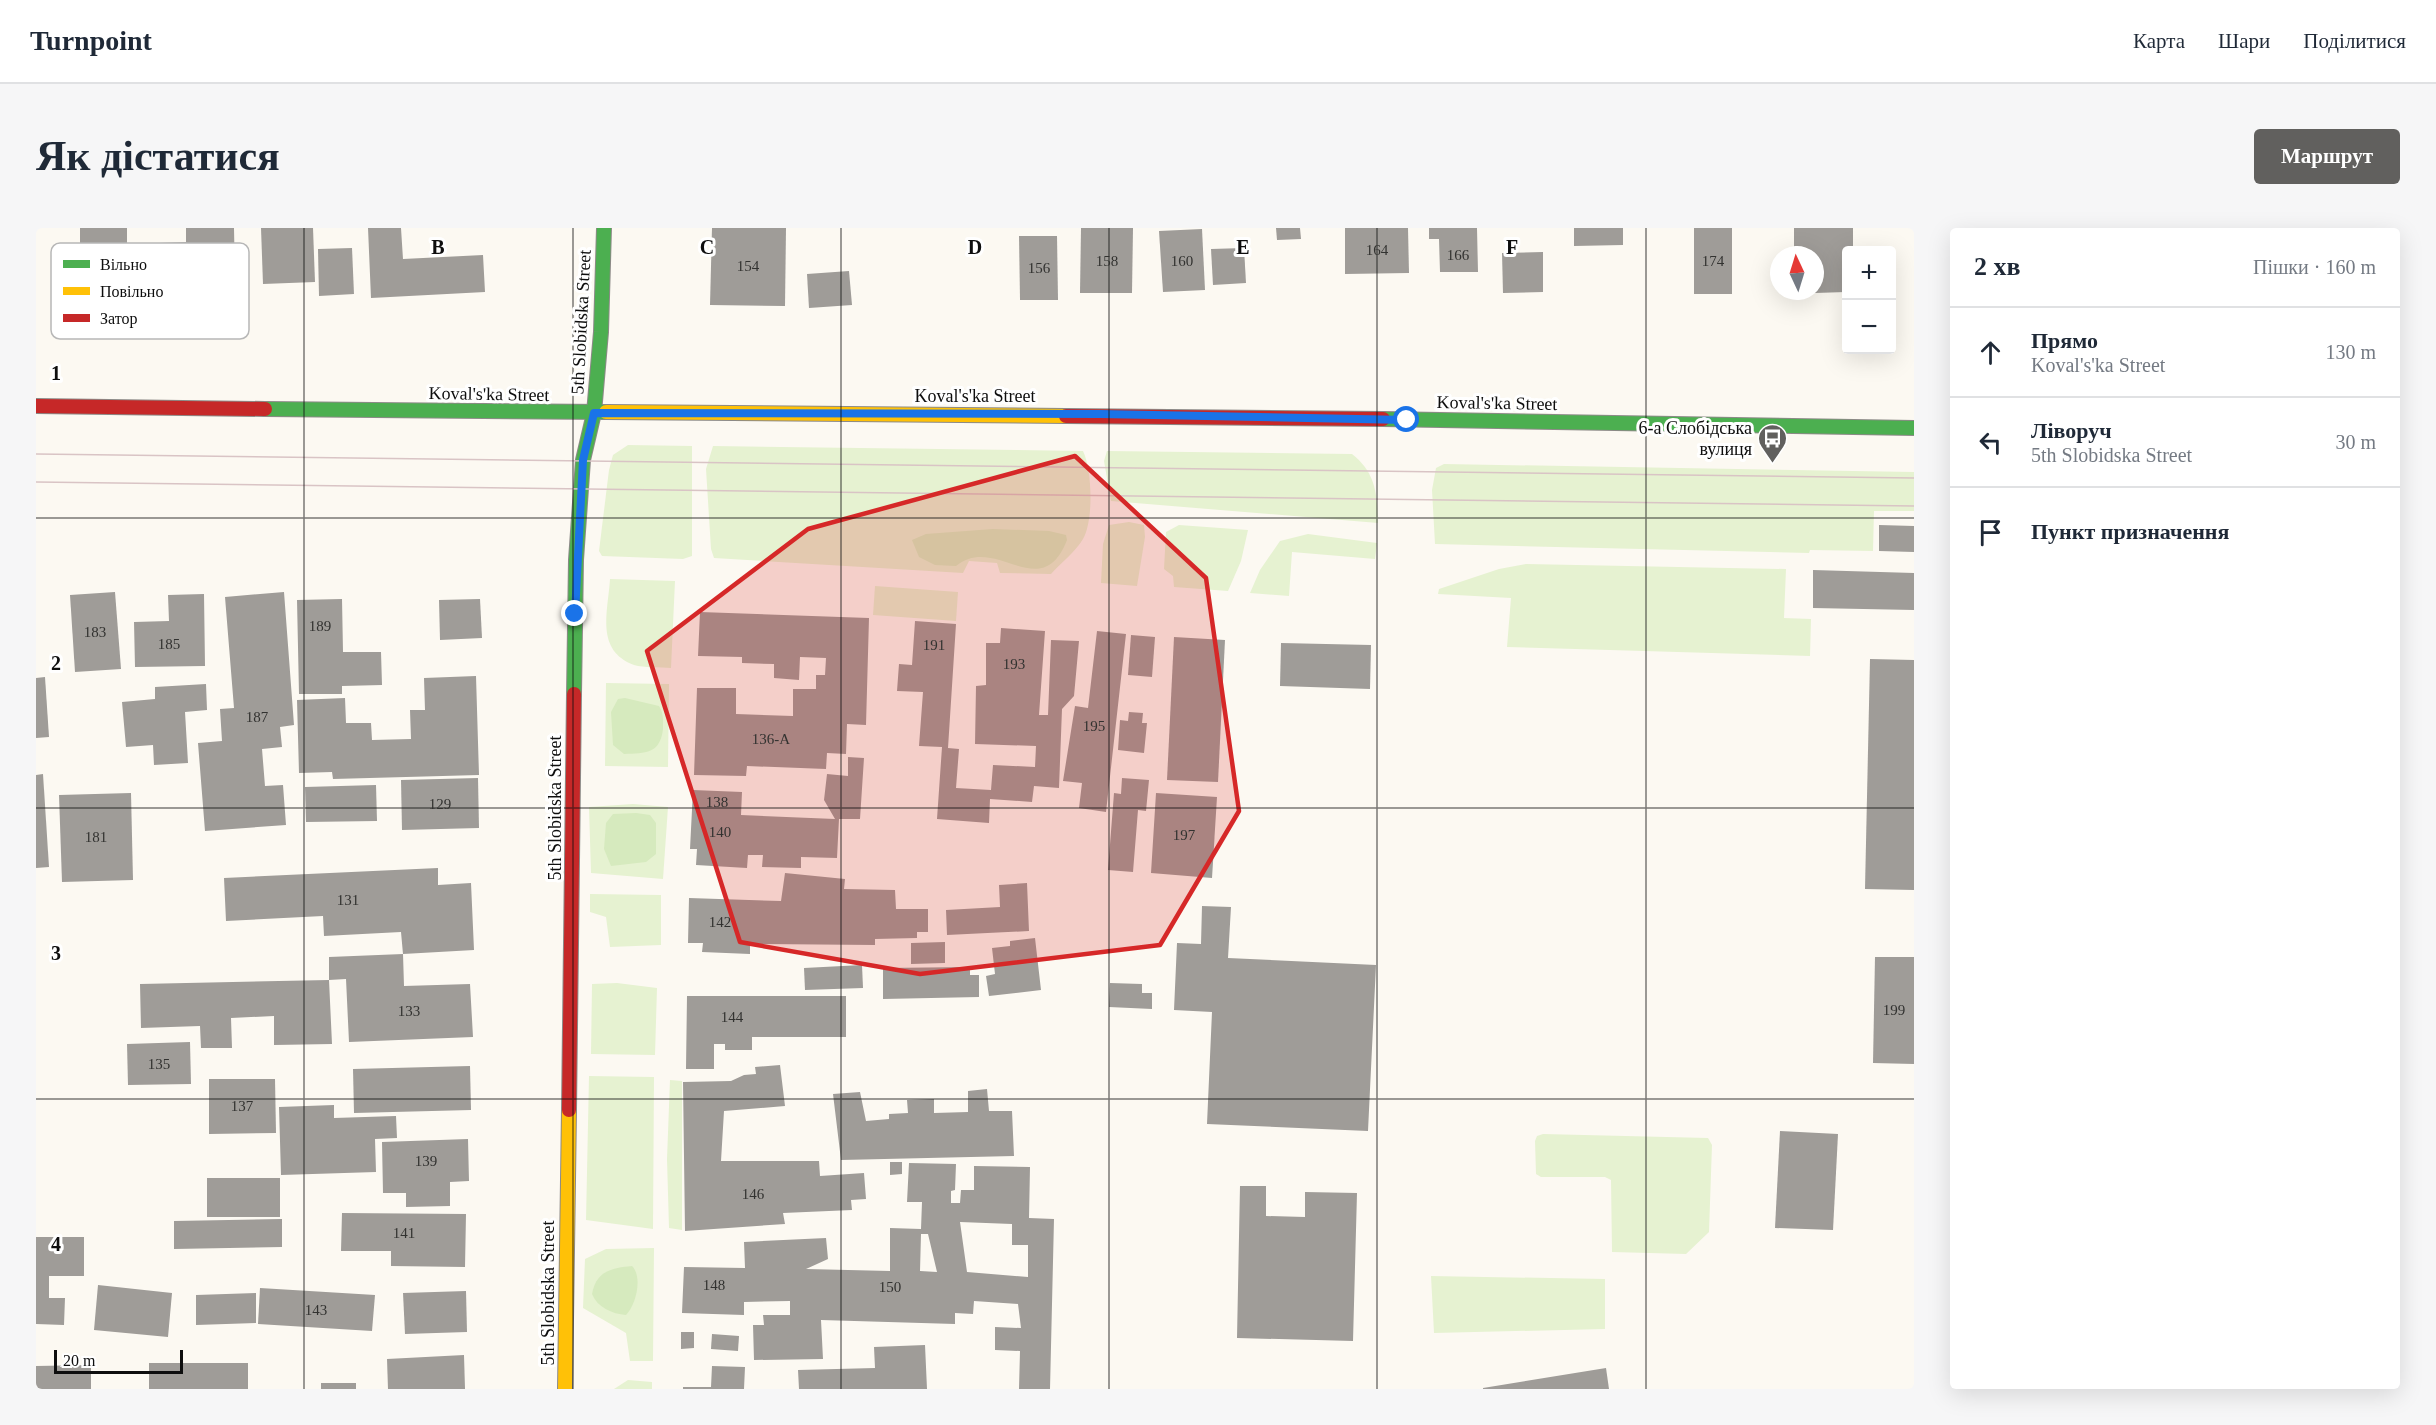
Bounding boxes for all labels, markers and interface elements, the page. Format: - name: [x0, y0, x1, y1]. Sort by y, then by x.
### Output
- text: Turnpoint: [30, 25, 152, 56]
- text: Карта: [2133, 29, 2185, 53]
- text: Шари: [2218, 29, 2270, 53]
- text: Поділитися: [2303, 29, 2406, 53]
- button: Маршрут: [2254, 129, 2400, 184]
- text: Як дістатися: [36, 133, 280, 179]
- text: B: [431, 236, 445, 258]
- text: C: [700, 236, 714, 258]
- text: D: [968, 236, 982, 258]
- text: E: [1236, 236, 1250, 258]
- text: F: [1506, 236, 1518, 258]
- house number: 164: [1366, 242, 1389, 258]
- legend: [51, 243, 249, 339]
- north arrow: [1770, 246, 1824, 300]
- map controls: [1842, 246, 1896, 354]
- button: +: [1842, 246, 1896, 300]
- house number: 166: [1447, 247, 1470, 263]
- street label: 5th Slobidska Street: [567, 249, 595, 395]
- text: 2 хв: [1974, 252, 2021, 281]
- house number: 158: [1096, 253, 1118, 269]
- house number: 160: [1171, 253, 1193, 269]
- house number: 174: [1702, 253, 1725, 269]
- text: Вільно: [100, 256, 147, 273]
- text: Пішки · 160 m: [2253, 256, 2376, 278]
- house number: 154: [737, 258, 760, 274]
- house number: 156: [1028, 260, 1051, 276]
- text: Повільно: [100, 283, 163, 300]
- button: −: [1842, 300, 1896, 354]
- text: Затор: [100, 310, 137, 328]
- text: Прямо: [2031, 328, 2098, 353]
- icon: ahead: [1974, 336, 2007, 369]
- text: 130 m: [2325, 341, 2376, 363]
- text: Koval's'ka Street: [2031, 354, 2165, 376]
- text: 1: [51, 362, 61, 384]
- street label: Koval's'ka Street: [428, 383, 550, 405]
- street label: Koval's'ka Street: [915, 386, 1035, 406]
- street label: Koval's'ka Street: [1436, 392, 1558, 414]
- route start: [1393, 406, 1419, 432]
- place label: 6-а Слобідська вулиця: [1639, 418, 1752, 459]
- text: Ліворуч: [2031, 418, 2112, 443]
- bus stop icon: 6-а Слобідська вулиця: [1757, 422, 1789, 464]
- icon: left: [1974, 426, 2007, 459]
- text: 30 m: [2335, 431, 2376, 453]
- text: 5th Slobidska Street: [2031, 444, 2192, 466]
- icon: arrive: [1974, 516, 2007, 549]
- text: Пункт призначення: [2031, 519, 2229, 544]
- route end: [561, 600, 587, 626]
- house number: 189: [309, 618, 331, 634]
- house number: 183: [84, 624, 106, 640]
- house number: 185: [158, 636, 180, 652]
- house number: 191: [923, 637, 945, 653]
- text: 2: [51, 652, 61, 674]
- house number: 193: [1003, 656, 1025, 672]
- house number: 187: [246, 709, 269, 725]
- house number: 195: [1083, 718, 1105, 734]
- house number: 136-А: [752, 731, 790, 747]
- street label: 5th Slobidska Street: [545, 736, 565, 881]
- house number: 138: [706, 794, 728, 810]
- house number: 129: [429, 796, 451, 812]
- house number: 140: [709, 824, 731, 840]
- house number: 197: [1173, 827, 1196, 843]
- house number: 181: [85, 829, 107, 845]
- house number: 131: [337, 892, 359, 908]
- house number: 142: [709, 914, 731, 930]
- text: 3: [51, 942, 61, 964]
- house number: 199: [1883, 1002, 1905, 1018]
- house number: 133: [398, 1003, 420, 1019]
- house number: 144: [721, 1009, 744, 1025]
- house number: 135: [148, 1056, 170, 1072]
- house number: 137: [231, 1098, 254, 1114]
- house number: 139: [415, 1153, 437, 1169]
- house number: 146: [742, 1186, 765, 1202]
- street label: 5th Slobidska Street: [538, 1221, 558, 1366]
- house number: 141: [393, 1225, 415, 1241]
- text: 4: [51, 1233, 61, 1255]
- house number: 148: [703, 1277, 725, 1293]
- house number: 150: [879, 1279, 901, 1295]
- house number: 143: [305, 1302, 327, 1318]
- scale bar: [54, 1347, 183, 1374]
- text: 20 m: [63, 1352, 95, 1369]

